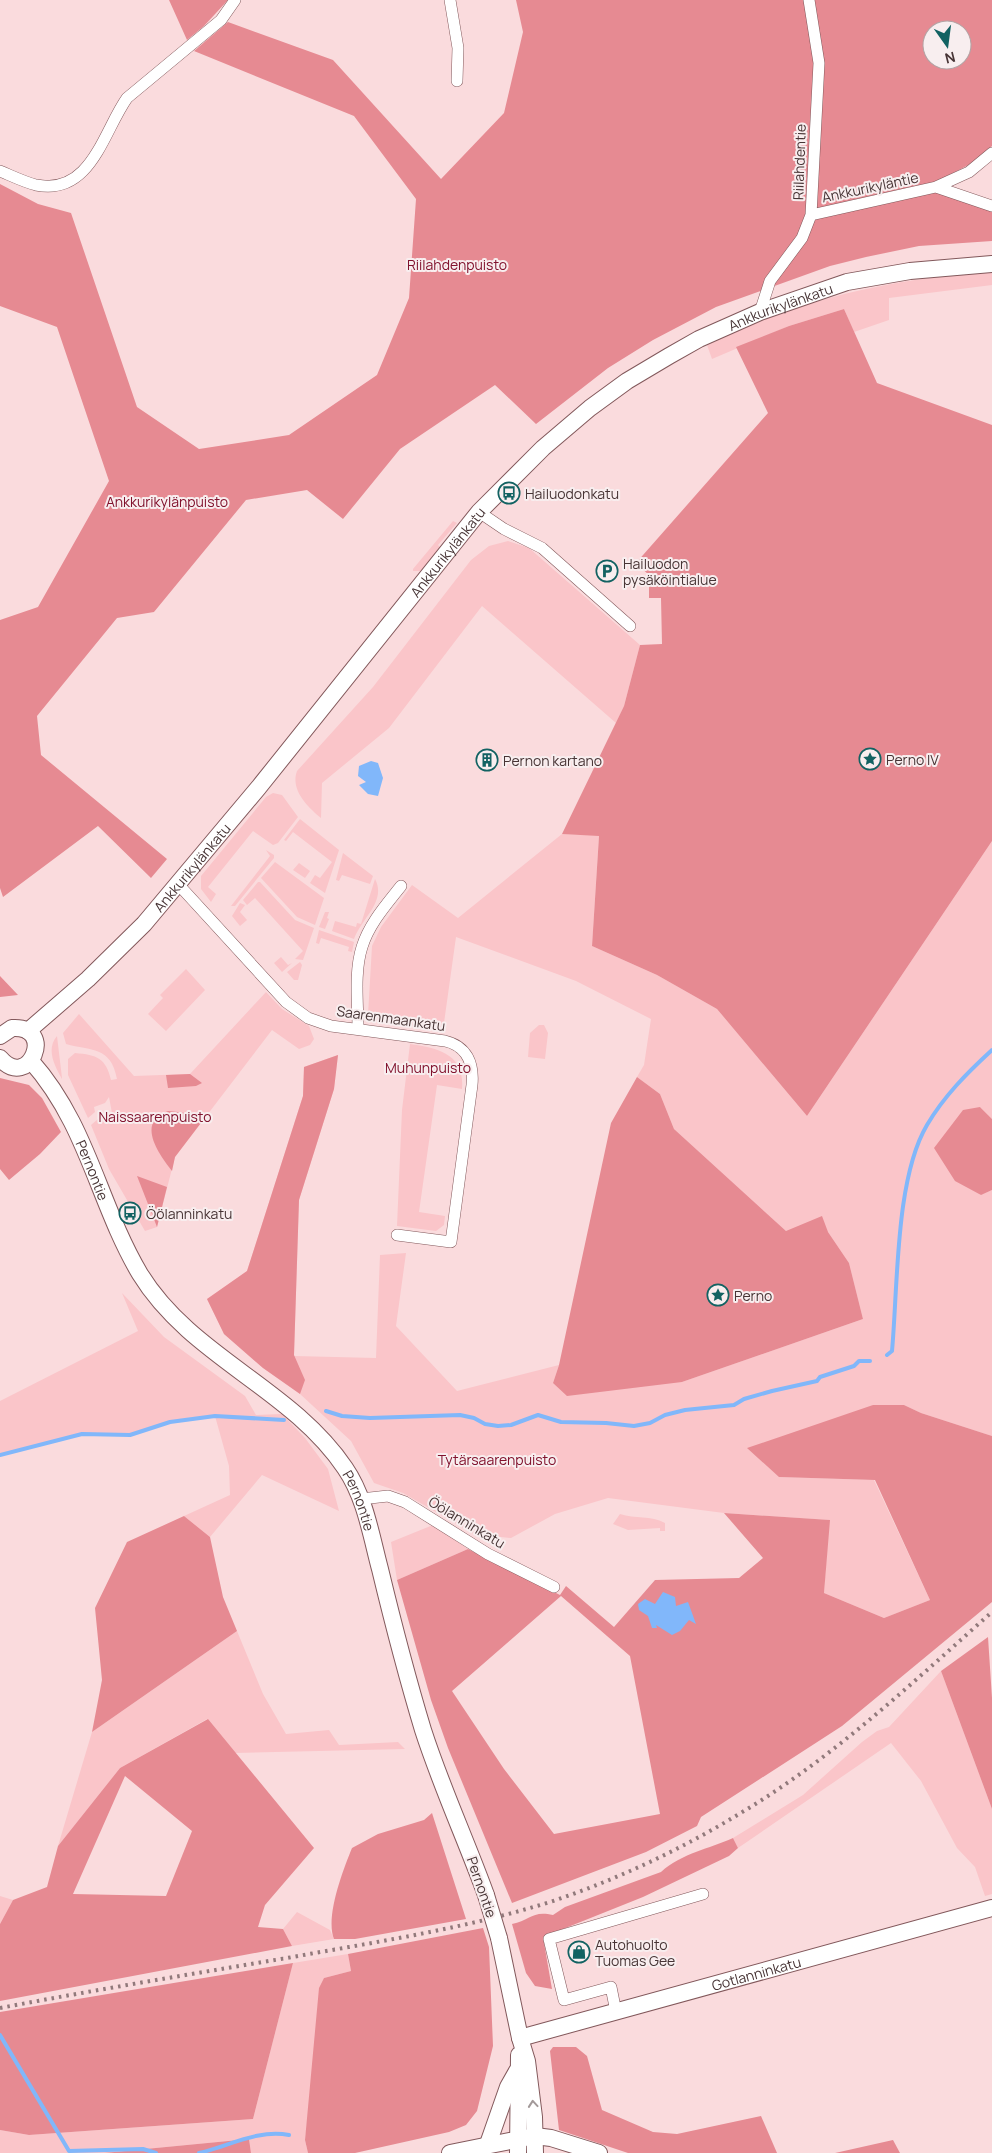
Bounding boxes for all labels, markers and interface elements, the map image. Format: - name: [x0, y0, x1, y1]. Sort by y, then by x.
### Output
- north arrow: [922, 20, 972, 70]
- text: N: [943, 48, 957, 69]
- street label: Riilahdentie: [788, 124, 810, 200]
- street label: Ankkurikyläntie: [820, 167, 920, 207]
- park label: Riilahdenpuisto: [407, 255, 507, 274]
- street label: Ankkurikylänkatu: [725, 278, 835, 334]
- bus stop icon: Hailuodonkatu: [497, 481, 521, 505]
- place label: Hailuodonkatu: [525, 484, 619, 503]
- park label: Ankkurikylänpuisto: [106, 492, 228, 511]
- street label: Ankkurikylänkatu: [405, 503, 489, 601]
- place label: Hailuodon pysäköintialue: [623, 554, 717, 589]
- parking icon: Hailuodon pysäköintialue: [595, 559, 619, 583]
- place icon: Perno IV: [858, 747, 882, 771]
- building icon: Pernon kartano: [475, 748, 499, 772]
- place label: Perno IV: [886, 750, 939, 769]
- place label: Pernon kartano: [503, 751, 602, 770]
- street label: Ankkurikylänkatu: [149, 819, 234, 916]
- street label: Saarenmaankatu: [335, 1001, 447, 1035]
- park label: Muhunpuisto: [385, 1058, 471, 1077]
- park label: Naissaarenpuisto: [99, 1107, 211, 1126]
- street label: Pernontie: [72, 1137, 114, 1203]
- bus stop icon: Öölanninkatu: [118, 1201, 142, 1225]
- place label: Öölanninkatu: [146, 1204, 232, 1223]
- place icon: Perno: [706, 1283, 730, 1307]
- place label: Perno: [734, 1286, 772, 1305]
- park label: Tytärsaarenpuisto: [438, 1450, 556, 1469]
- street label: Pernontie: [339, 1466, 380, 1533]
- street label: Öölanninkatu: [425, 1492, 509, 1552]
- street label: Pernontie: [463, 1854, 501, 1920]
- place label: Autohuolto Tuomas Gee: [595, 1935, 675, 1970]
- shop icon: Autohuolto Tuomas Gee: [567, 1940, 591, 1964]
- street label: Gotlanninkatu: [709, 1952, 803, 1994]
- one-way arrow: [528, 2100, 539, 2108]

